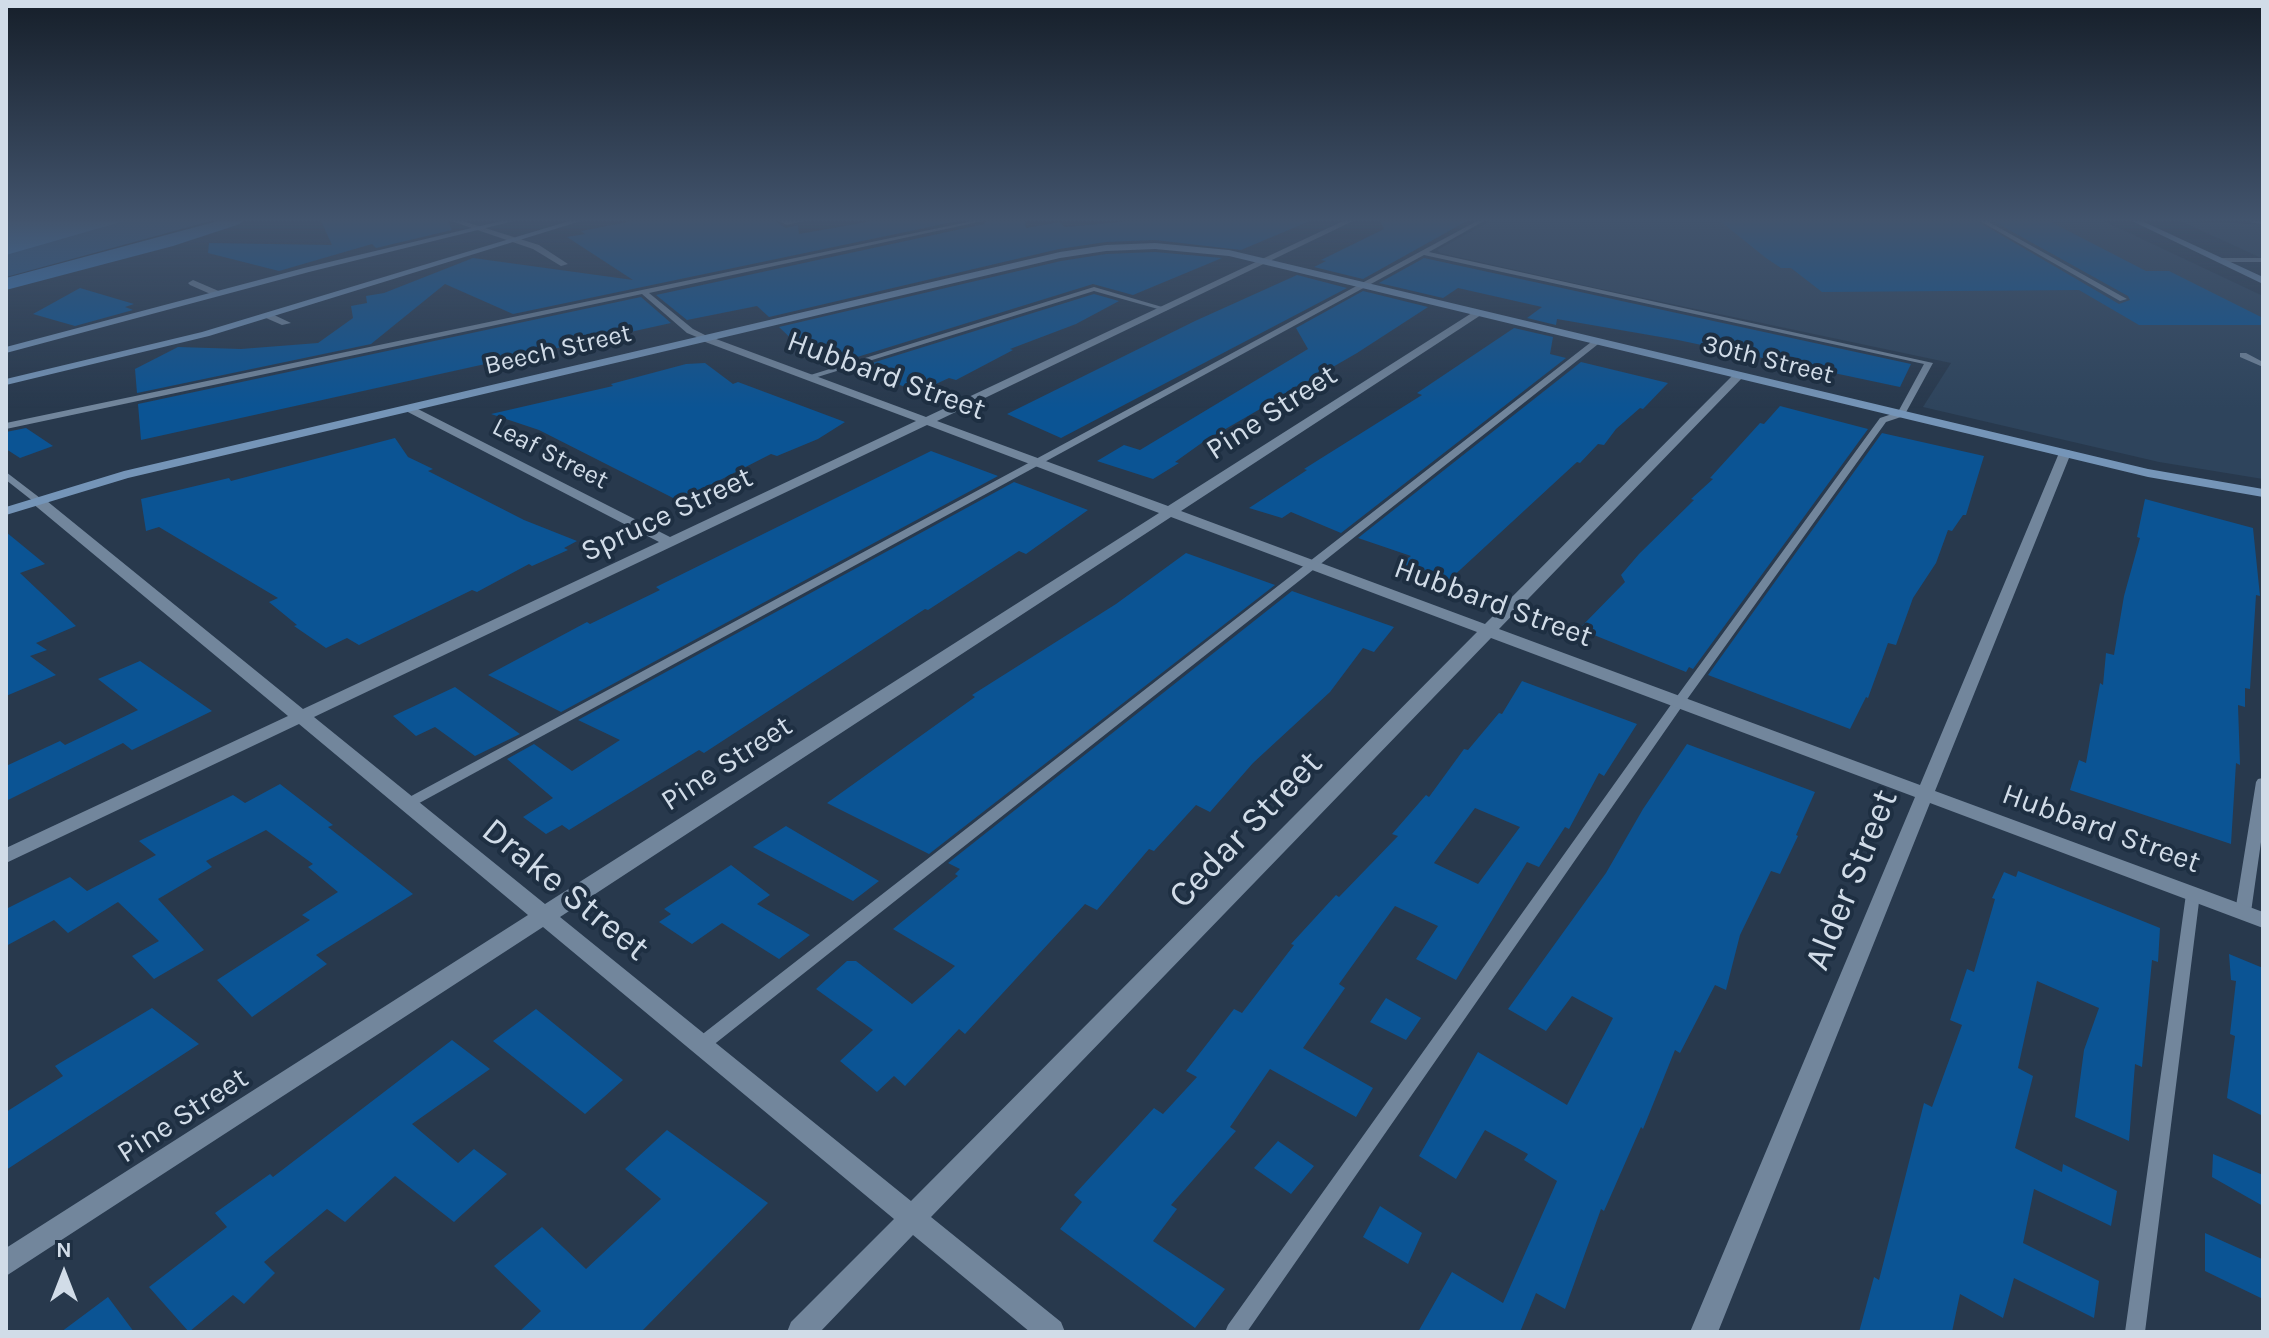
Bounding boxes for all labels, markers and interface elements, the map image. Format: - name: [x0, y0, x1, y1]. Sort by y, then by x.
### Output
- street label: Beech Street: [482, 318, 634, 382]
- street label: Hubbard Street: [782, 323, 990, 429]
- street label: 30th Street: [1699, 329, 1837, 391]
- street label: Pine Street: [1200, 357, 1344, 469]
- street label: Leaf Street: [487, 411, 613, 497]
- street label: Spruce Street: [576, 460, 758, 570]
- street label: Hubbard Street: [1389, 550, 1597, 656]
- street label: Pine Street: [655, 708, 799, 820]
- street label: Cedar Street: [1160, 742, 1332, 918]
- street label: Hubbard Street: [1997, 776, 2205, 882]
- street label: Alder Street: [1796, 783, 1908, 977]
- street label: Drake Street: [473, 809, 657, 971]
- street label: Pine Street: [111, 1060, 255, 1172]
- north arrow: [24, 1234, 104, 1314]
- text: N: [56, 1237, 72, 1263]

